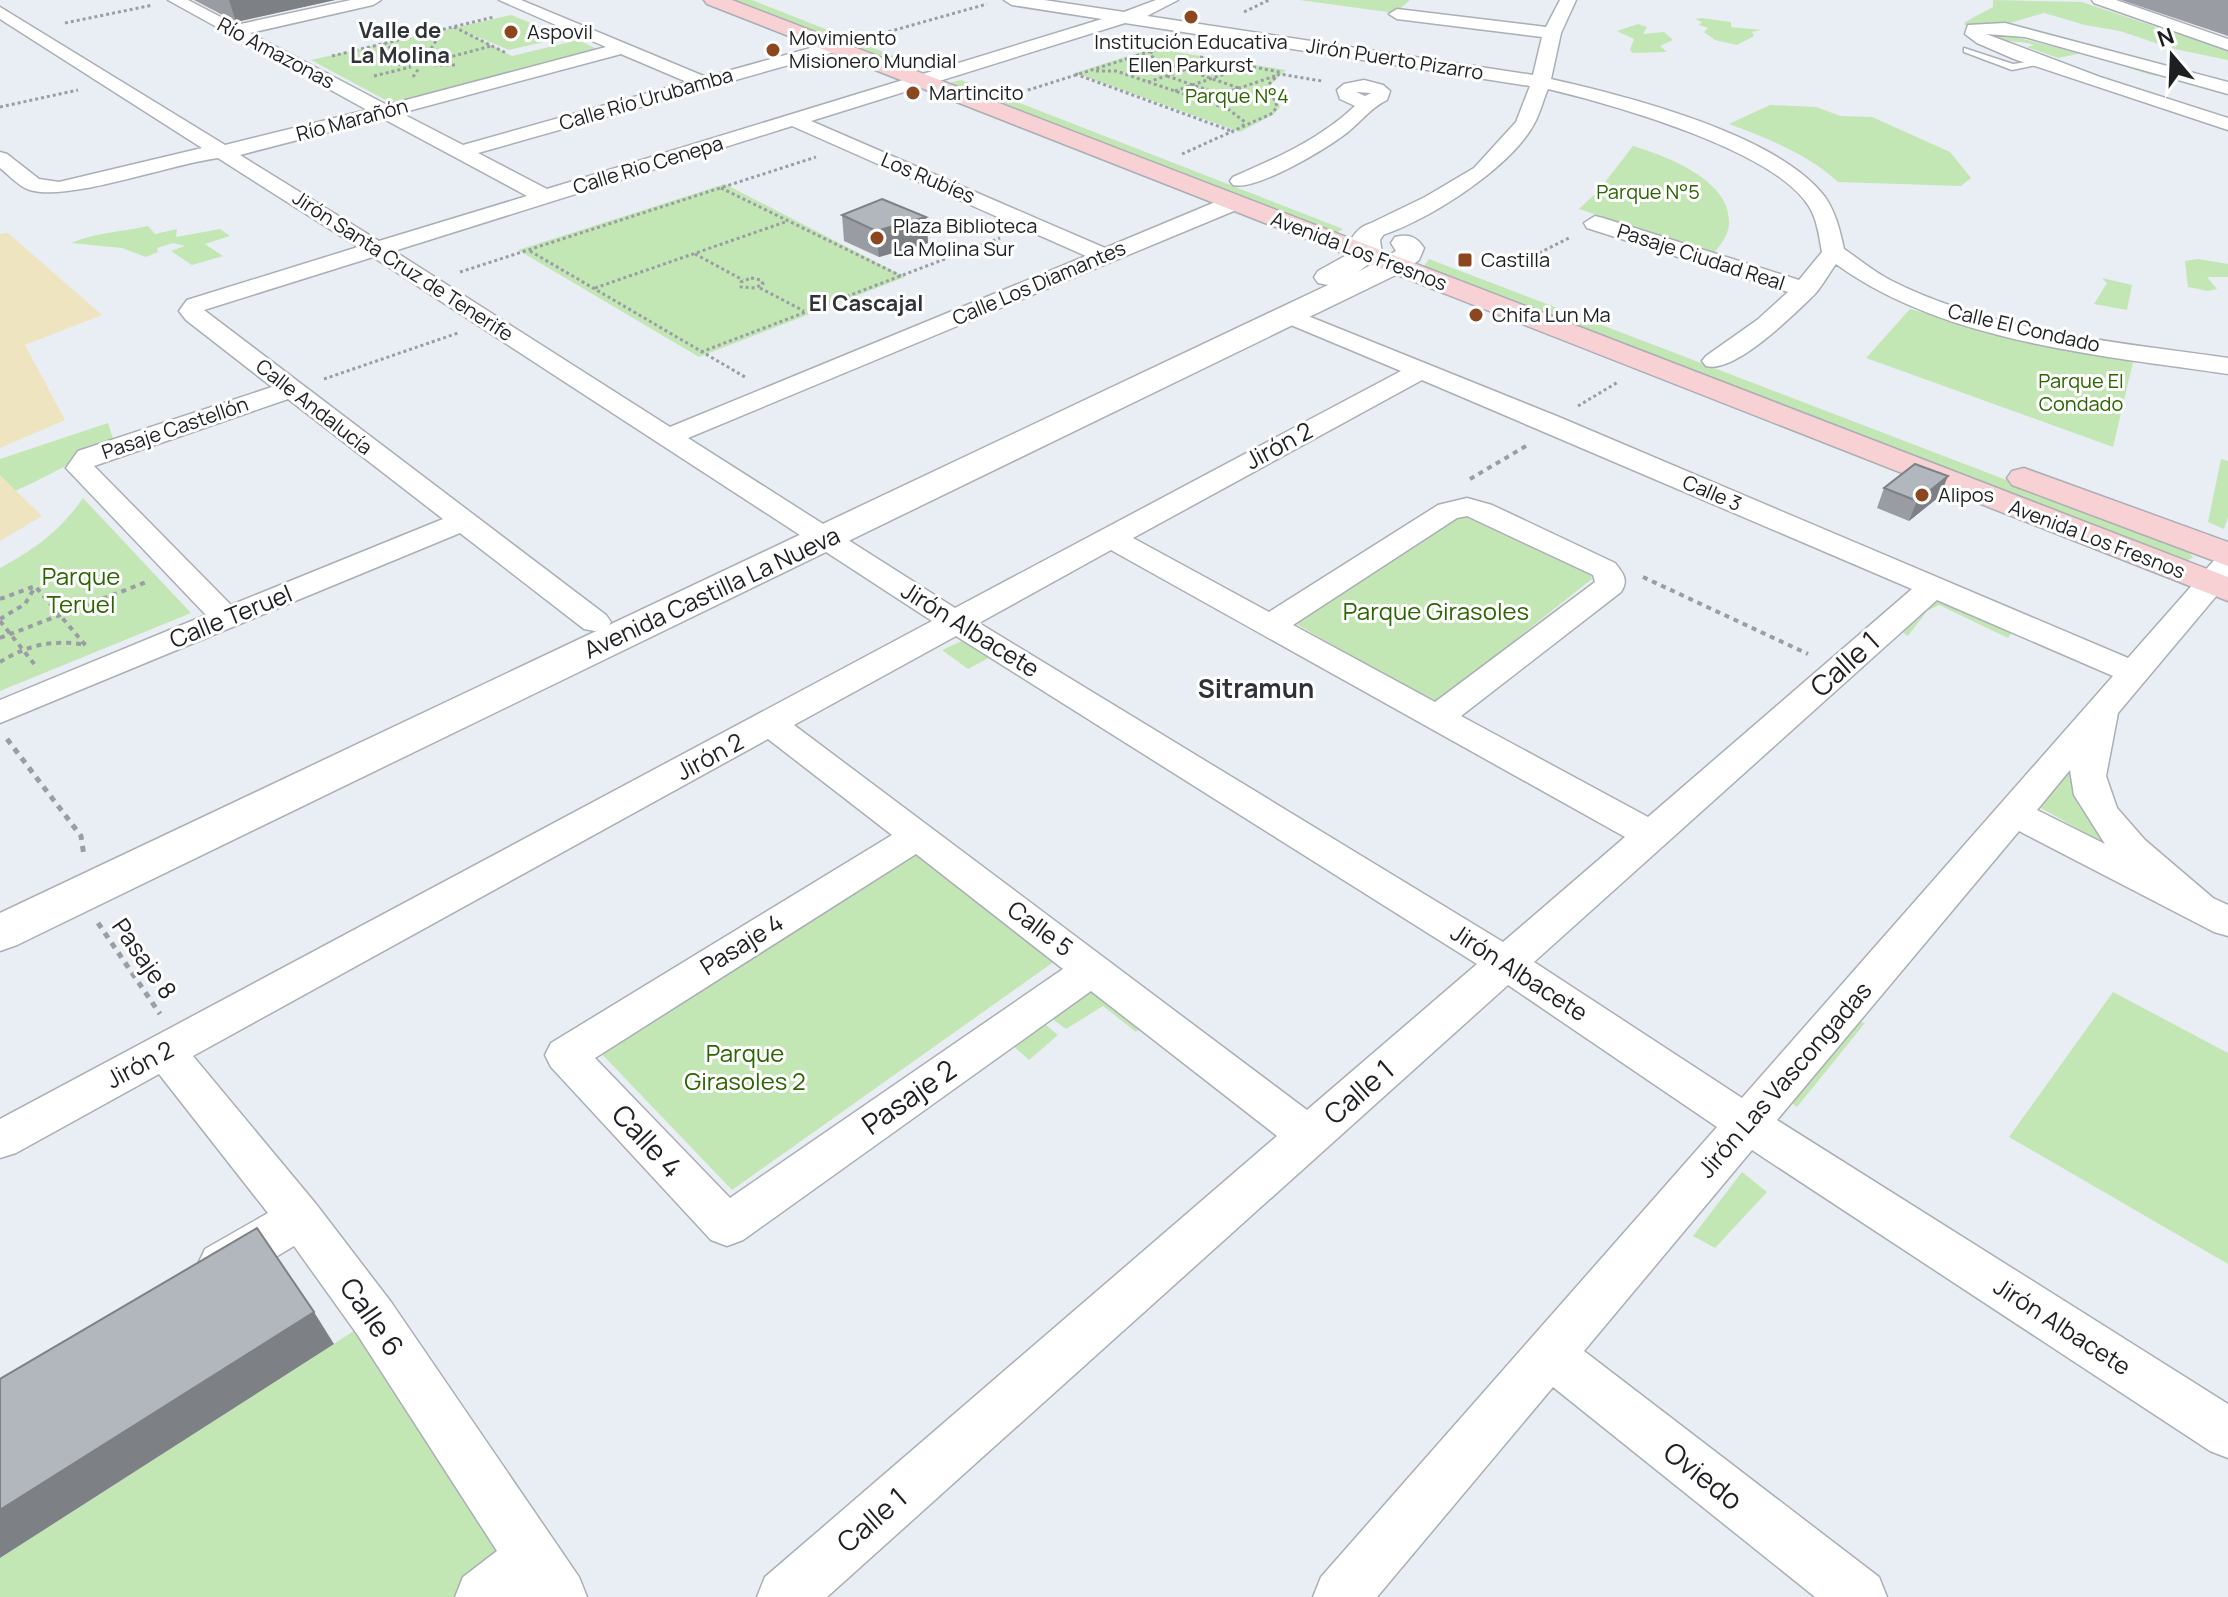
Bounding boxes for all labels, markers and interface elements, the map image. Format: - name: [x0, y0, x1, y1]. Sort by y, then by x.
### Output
- marker: Institución Educativa Ellen Parkurst: [1182, 8, 1200, 26]
- street label: Río Amazonas: [213, 10, 340, 95]
- district label: Valle de La Molina: [350, 15, 450, 70]
- north arrow: [2132, 16, 2212, 96]
- place label: Aspovil: [527, 18, 593, 45]
- text: N: [2153, 20, 2178, 54]
- marker: Aspovil: [502, 23, 520, 41]
- place label: Movimiento Misionero Mundial: [789, 24, 957, 74]
- place label: Institución Educativa Ellen Parkurst: [1094, 28, 1288, 78]
- street label: Jirón Puerto Pizarro: [1305, 31, 1486, 86]
- marker: Movimiento Misionero Mundial: [764, 41, 782, 59]
- street label: Calle Río Urubamba: [556, 61, 736, 136]
- place label: Martincito: [929, 79, 1024, 106]
- park label: Parque N°4: [1185, 82, 1289, 109]
- marker: Martincito: [904, 84, 922, 102]
- street label: Río Marañón: [293, 92, 411, 147]
- street label: Calle Rio Cenepa: [570, 129, 726, 200]
- street label: Los Rubíes: [877, 146, 979, 209]
- park label: Parque N°5: [1596, 178, 1700, 205]
- street label: Jirón Santa Cruz de Tenerife: [288, 184, 519, 347]
- street label: Avenida Los Fresnos: [1267, 205, 1451, 297]
- place label: Plaza Biblioteca La Molina Sur: [893, 212, 1037, 262]
- street label: Pasaje Ciudad Real: [1614, 217, 1788, 296]
- marker: Plaza Biblioteca La Molina Sur: [868, 229, 886, 247]
- street label: Calle Los Diamantes: [948, 234, 1130, 331]
- place label: Castilla: [1481, 246, 1550, 273]
- marker: Castilla: [1456, 251, 1474, 269]
- district label: El Cascajal: [809, 288, 923, 318]
- street label: Calle El Condado: [1946, 297, 2103, 358]
- place label: Chifa Lun Ma: [1492, 301, 1611, 328]
- marker: Chifa Lun Ma: [1467, 306, 1485, 324]
- street label: Calle Andalucía: [250, 353, 378, 461]
- park label: Parque El Condado: [2038, 367, 2124, 417]
- street label: Pasaje Castellón: [98, 390, 252, 465]
- street label: Jirón 2: [1239, 413, 1318, 476]
- street label: Calle 3: [1679, 468, 1746, 517]
- place label: Alipos: [1938, 481, 1994, 508]
- marker: Alipos: [1913, 486, 1931, 504]
- street label: Avenida Los Fresnos: [2005, 493, 2189, 585]
- street label: Avenida Castilla La Nueva: [578, 518, 845, 666]
- park label: Parque Teruel: [42, 559, 120, 620]
- street label: Jirón Albacete: [896, 573, 1046, 684]
- street label: Calle Teruel: [164, 576, 297, 655]
- park label: Parque Girasoles: [1343, 594, 1529, 627]
- street label: Calle 1: [1801, 622, 1887, 705]
- district label: Sitramun: [1198, 670, 1314, 706]
- street label: Jirón 2: [670, 724, 749, 787]
- street label: Calle 5: [1001, 892, 1081, 963]
- street label: Pasaje 4: [693, 905, 789, 982]
- street label: Pasaje 8: [105, 911, 185, 1005]
- street label: Jirón Albacete: [1445, 915, 1595, 1028]
- street label: Jirón Las Vascongadas: [1689, 974, 1878, 1184]
- street label: Jirón 2: [100, 1032, 179, 1095]
- park label: Parque Girasoles 2: [684, 1036, 806, 1097]
- street label: Pasaje 2: [854, 1050, 963, 1142]
- street label: Calle 1: [1315, 1050, 1402, 1132]
- street label: Calle 4: [604, 1095, 691, 1185]
- street label: Calle 6: [332, 1269, 414, 1363]
- street label: Jirón Albacete: [1988, 1269, 2138, 1382]
- street label: Oviedo: [1656, 1432, 1751, 1518]
- street label: Calle 1: [828, 1478, 915, 1560]

